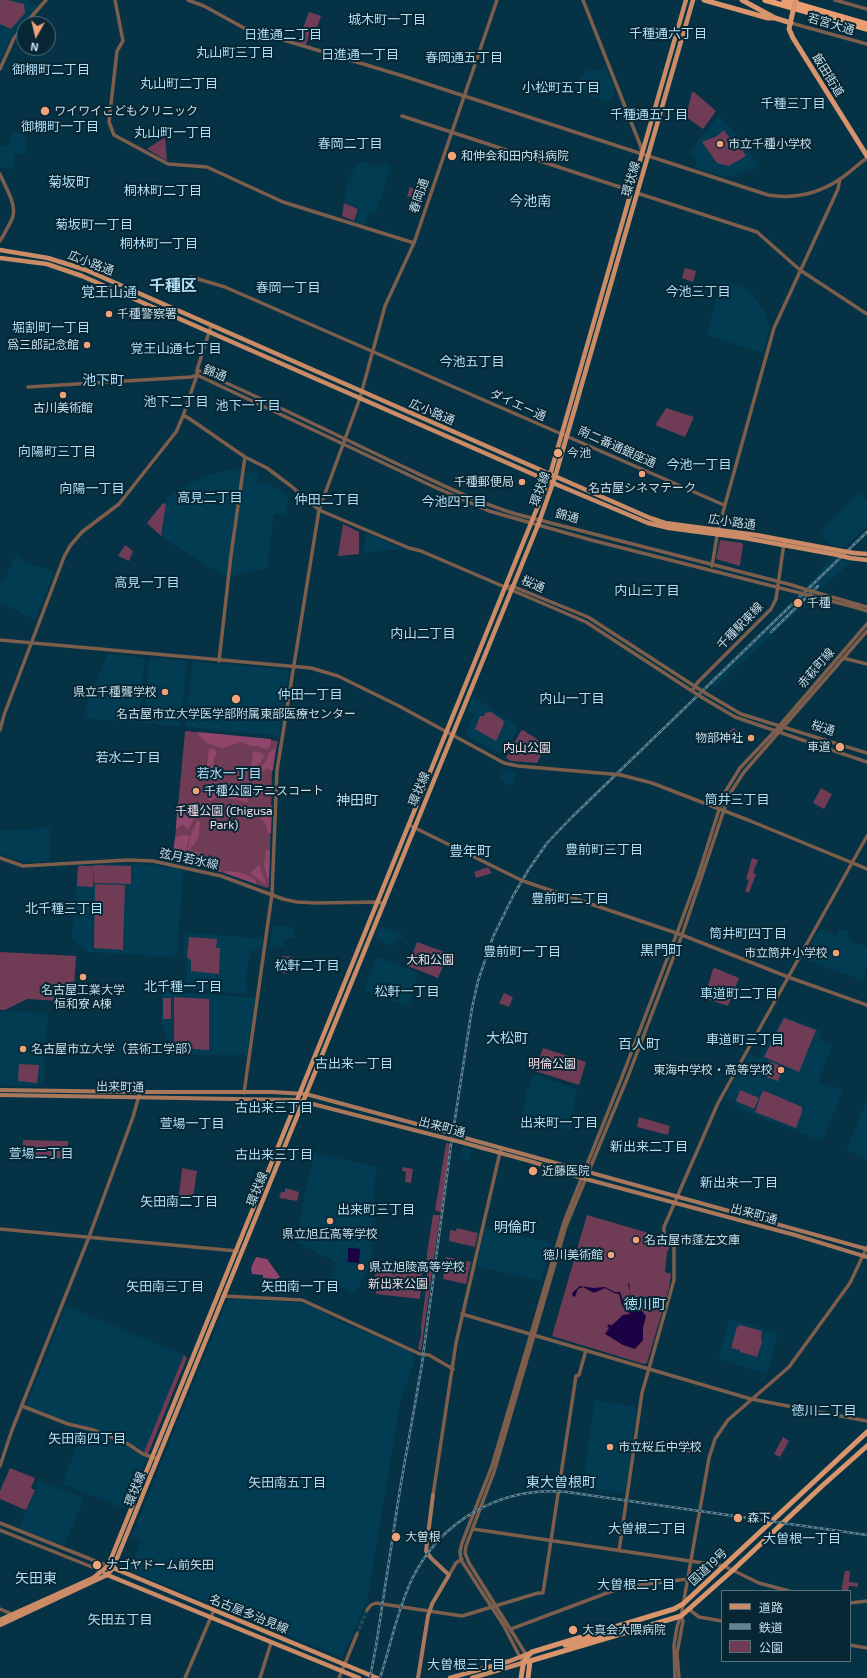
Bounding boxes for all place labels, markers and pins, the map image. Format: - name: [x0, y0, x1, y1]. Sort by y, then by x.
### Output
- place label: ワイワイこどもクリニック: [54, 104, 198, 118]
- marker: ワイワイこどもクリニック: [39, 105, 51, 117]
- place label: 市立千種小学校: [728, 137, 812, 151]
- marker: 市立千種小学校: [715, 139, 725, 149]
- place label: 和伸会和田内科病院: [461, 149, 569, 163]
- marker: 和伸会和田内科病院: [446, 150, 458, 162]
- place label: 千種警察署: [117, 307, 177, 321]
- marker: 千種警察署: [104, 309, 114, 319]
- place label: 爲三郎記念館: [7, 338, 79, 352]
- marker: 爲三郎記念館: [82, 340, 92, 350]
- marker: 古川美術館: [58, 390, 68, 400]
- place label: 古川美術館: [33, 401, 93, 415]
- place label: 今池: [567, 446, 591, 460]
- marker: 今池: [552, 447, 564, 459]
- marker: 名古屋シネマテーク: [637, 469, 647, 479]
- place label: 千種郵便局: [454, 475, 514, 489]
- marker: 千種郵便局: [517, 477, 527, 487]
- place label: 名古屋シネマテーク: [588, 481, 696, 495]
- place label: 千種: [807, 596, 831, 610]
- marker: 千種: [792, 597, 804, 609]
- place label: 県立千種聾学校: [73, 685, 157, 699]
- marker: 県立千種聾学校: [160, 687, 170, 697]
- marker: 名古屋市立大学医学部附属東部医療センター: [230, 693, 242, 705]
- place label: 名古屋市立大学医学部附属東部医療センター: [116, 707, 356, 721]
- place label: 物部神社: [695, 731, 743, 745]
- marker: 物部神社: [746, 733, 756, 743]
- place label: 車道: [807, 740, 831, 754]
- marker: 車道: [834, 741, 846, 753]
- place label: 千種公園テニスコート: [204, 784, 324, 798]
- marker: 千種公園テニスコート: [191, 786, 201, 796]
- place label: 市立筒井小学校: [744, 946, 828, 960]
- marker: 市立筒井小学校: [831, 948, 841, 958]
- marker: 名古屋工業大学 恒和寮 A棟: [78, 972, 88, 982]
- place label: 名古屋工業大学 恒和寮 A棟: [41, 983, 125, 1011]
- place label: 名古屋市立大学（芸術工学部）: [31, 1042, 199, 1056]
- marker: 名古屋市立大学（芸術工学部）: [18, 1044, 28, 1054]
- place label: 東海中学校・高等学校: [653, 1063, 773, 1077]
- marker: 東海中学校・高等学校: [776, 1065, 786, 1075]
- place label: 近藤医院: [542, 1164, 590, 1178]
- marker: 近藤医院: [527, 1165, 539, 1177]
- marker: 県立旭丘高等学校: [325, 1216, 335, 1226]
- place label: 県立旭丘高等学校: [282, 1227, 378, 1241]
- place label: 名古屋市蓬左文庫: [644, 1233, 740, 1247]
- marker: 名古屋市蓬左文庫: [631, 1235, 641, 1245]
- place label: 徳川美術館: [543, 1248, 603, 1262]
- marker: 徳川美術館: [606, 1250, 616, 1260]
- place label: 県立旭陵高等学校: [369, 1260, 465, 1274]
- marker: 県立旭陵高等学校: [356, 1262, 366, 1272]
- place label: 市立桜丘中学校: [618, 1440, 702, 1454]
- marker: 市立桜丘中学校: [605, 1442, 615, 1452]
- place label: 森下: [747, 1511, 771, 1525]
- marker: 森下: [732, 1512, 744, 1524]
- place label: 大曽根: [405, 1530, 441, 1544]
- marker: 大曽根: [390, 1531, 402, 1543]
- place label: ナゴヤドーム前矢田: [106, 1558, 214, 1572]
- marker: ナゴヤドーム前矢田: [91, 1559, 103, 1571]
- place label: 大真会大隈病院: [582, 1623, 666, 1637]
- marker: 大真会大隈病院: [567, 1624, 579, 1636]

